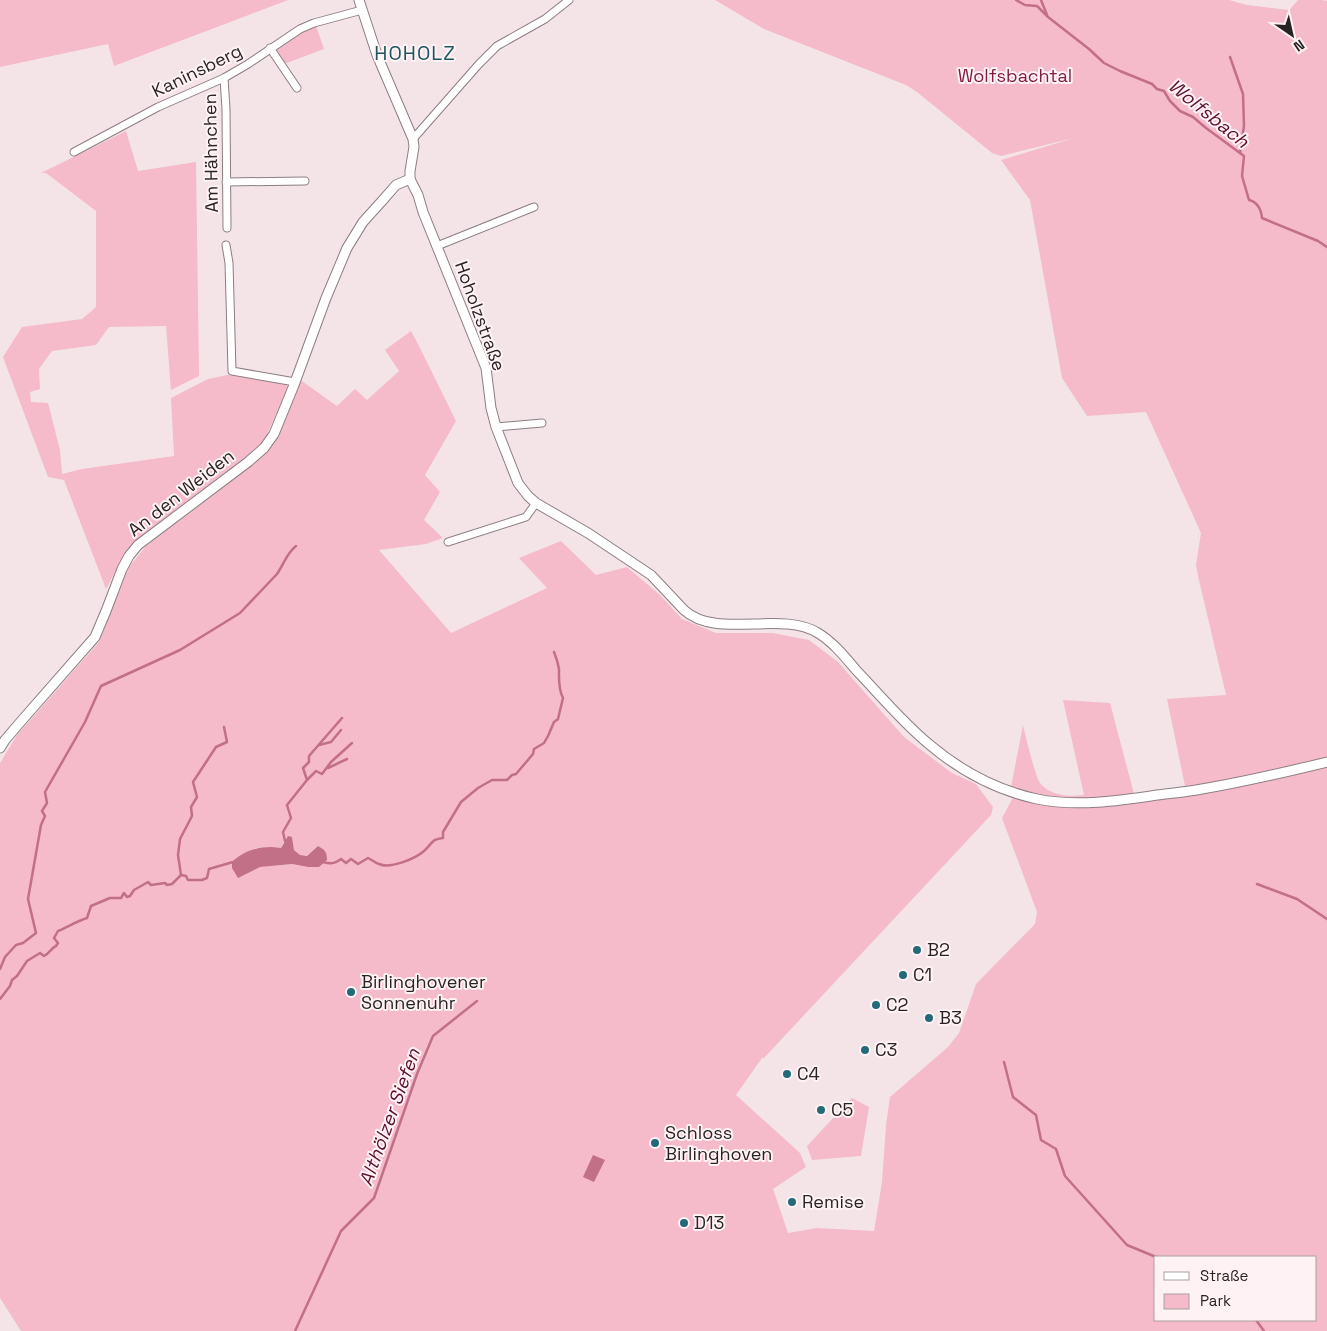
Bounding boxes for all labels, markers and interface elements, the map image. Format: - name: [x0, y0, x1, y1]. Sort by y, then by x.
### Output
- north arrow: [1267, 10, 1317, 60]
- text: N: [1290, 36, 1308, 56]
- street label: Kaninsberg: [148, 39, 246, 102]
- district label: HOHOLZ: [374, 40, 456, 66]
- park label: Wolfsbachtal: [958, 64, 1072, 87]
- water label: Wolfsbach: [1163, 73, 1254, 154]
- street label: Am Hähnchen: [198, 93, 223, 213]
- street label: Hoholzstraße: [450, 258, 511, 374]
- street label: An den Weiden: [123, 444, 238, 541]
- place label: B2: [927, 938, 950, 961]
- marker: B2: [911, 944, 923, 956]
- place label: C1: [913, 963, 932, 986]
- marker: C1: [897, 969, 909, 981]
- place label: Birlinghovener Sonnenuhr: [361, 970, 486, 1014]
- marker: Birlinghovener Sonnenuhr: [345, 986, 357, 998]
- place label: C2: [886, 993, 908, 1016]
- marker: C2: [870, 999, 882, 1011]
- place label: B3: [939, 1006, 962, 1029]
- marker: B3: [923, 1012, 935, 1024]
- place label: C3: [875, 1038, 897, 1061]
- marker: C3: [859, 1044, 871, 1056]
- water label: Althölzer Siefen: [353, 1045, 426, 1189]
- place label: C4: [797, 1062, 820, 1085]
- marker: C4: [781, 1068, 793, 1080]
- place label: C5: [831, 1098, 853, 1121]
- marker: C5: [815, 1104, 827, 1116]
- place label: Schloss Birlinghoven: [665, 1121, 772, 1165]
- marker: Schloss Birlinghoven: [649, 1137, 661, 1149]
- place label: Remise: [802, 1190, 864, 1213]
- marker: Remise: [786, 1196, 798, 1208]
- place label: D13: [694, 1211, 724, 1234]
- marker: D13: [678, 1217, 690, 1229]
- legend: [1154, 1256, 1317, 1321]
- text: Straße: [1200, 1266, 1249, 1285]
- text: Park: [1200, 1291, 1231, 1310]

